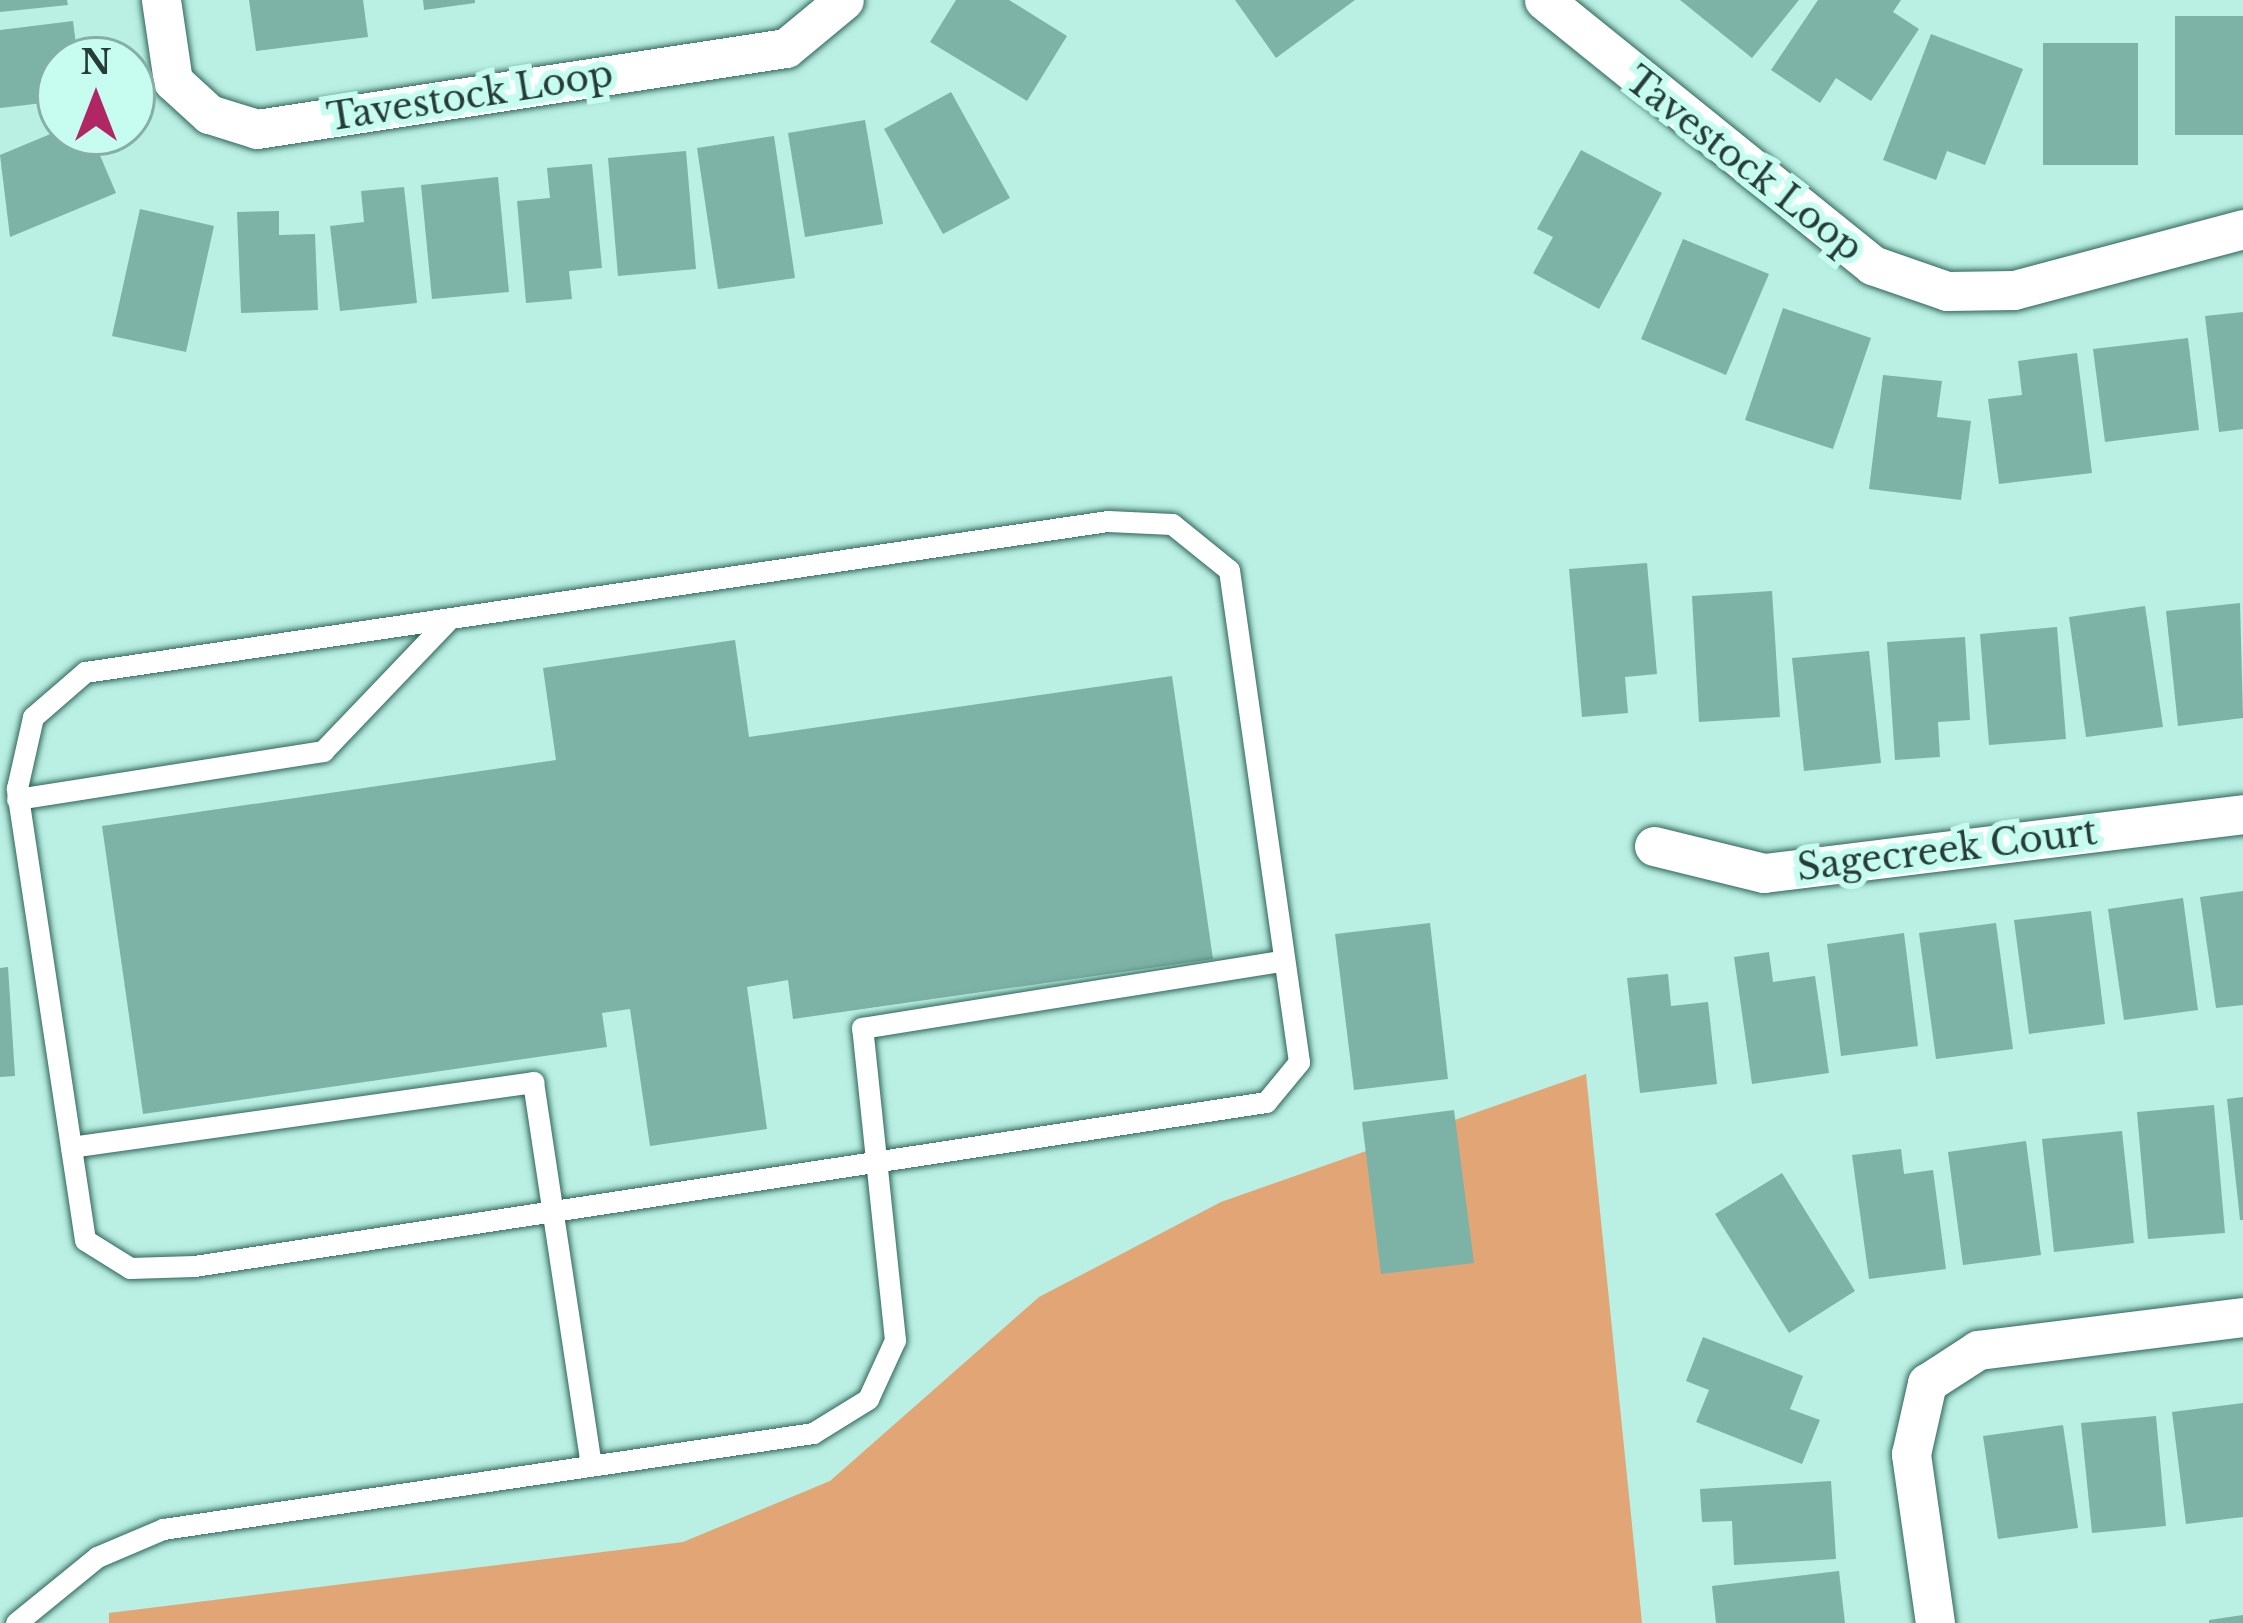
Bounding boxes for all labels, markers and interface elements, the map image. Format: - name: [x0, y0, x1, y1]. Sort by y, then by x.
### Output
- north arrow: [36, 36, 156, 156]
- text: N: [80, 42, 112, 83]
- street label: Tavestock Loop: [324, 52, 616, 140]
- street label: Tavestock Loop: [1617, 58, 1871, 270]
- street label: Sagecreek Court: [1794, 810, 2100, 890]

